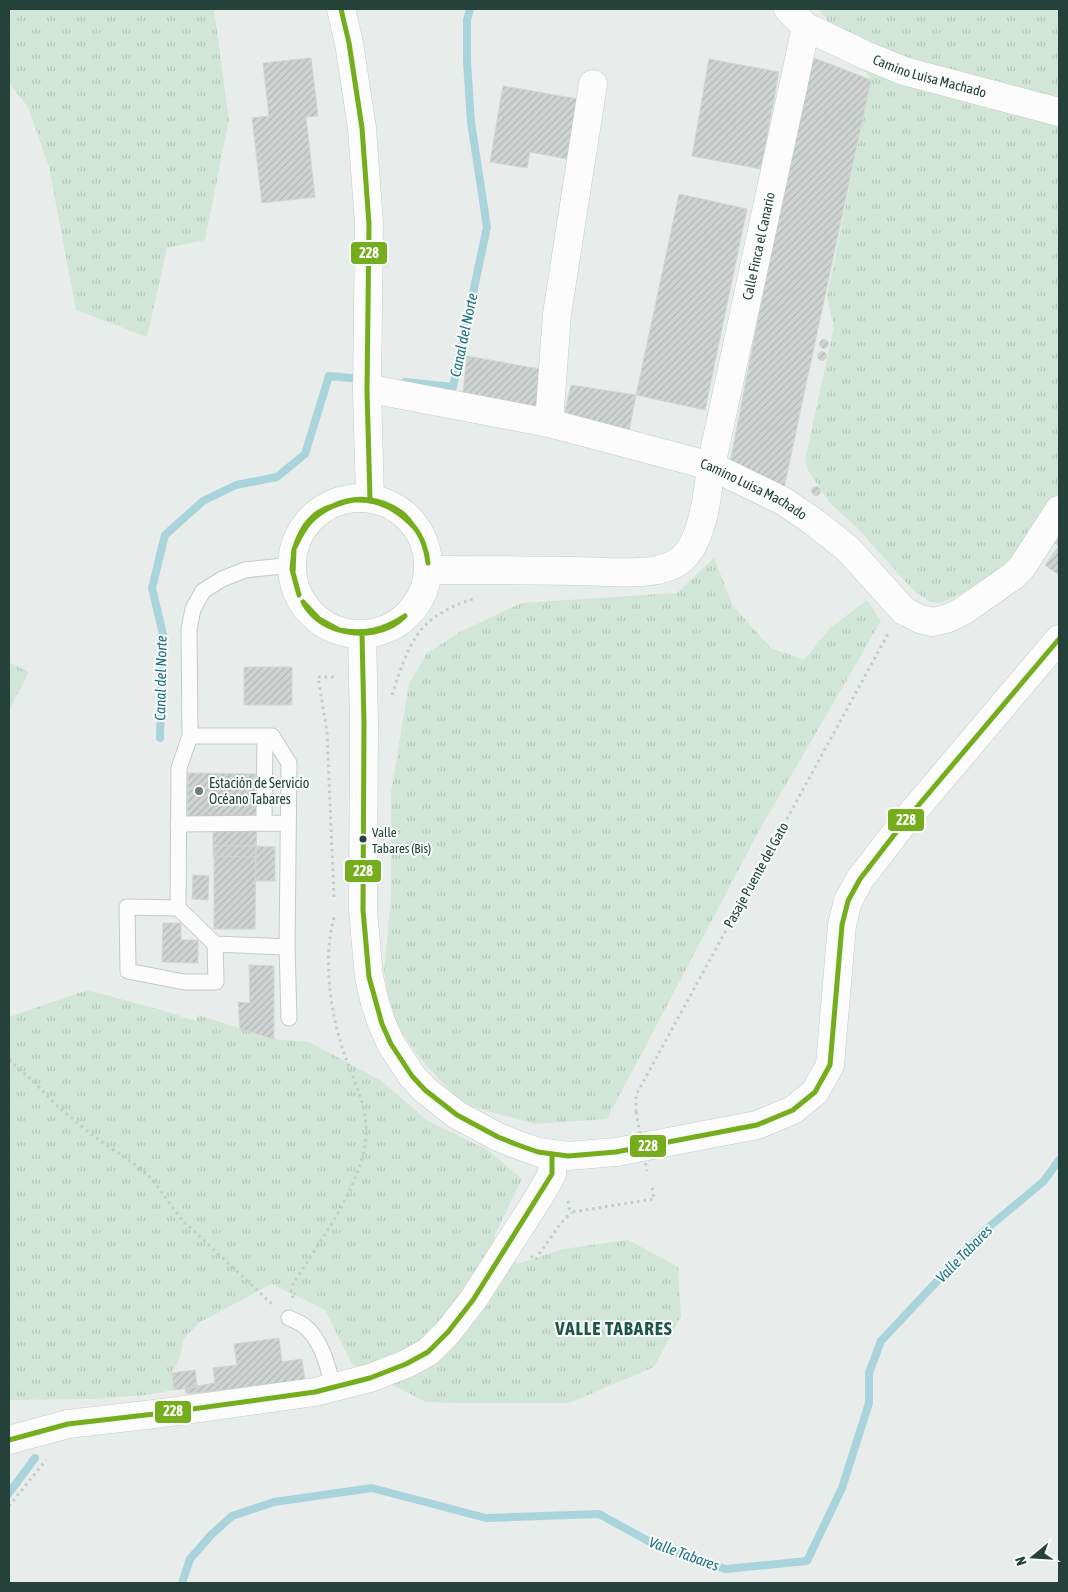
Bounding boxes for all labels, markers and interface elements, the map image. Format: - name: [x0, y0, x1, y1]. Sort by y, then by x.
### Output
- street label: Camino Luisa Machado: [871, 51, 988, 100]
- street label: Calle Finca el Canario: [739, 191, 778, 301]
- line badge: 228: [350, 241, 388, 265]
- text: 228: [359, 245, 379, 261]
- water label: Canal del Norte: [446, 291, 481, 378]
- street label: Camino Luisa Machado: [699, 456, 810, 523]
- water label: Canal del Norte: [151, 635, 170, 721]
- place label: Estación de Servicio Océano Tabares: [209, 775, 309, 807]
- marker: Estación de Servicio Océano Tabares: [193, 785, 205, 797]
- line badge: 228: [887, 808, 925, 832]
- text: 228: [896, 812, 916, 828]
- street label: Pasaje Puente del Gato: [720, 820, 792, 930]
- place label: Valle Tabares (Bis): [372, 825, 431, 856]
- marker: Valle Tabares (Bis): [358, 834, 368, 844]
- line badge: 228: [344, 859, 382, 883]
- text: 228: [353, 863, 373, 879]
- line badge: 228: [629, 1134, 667, 1158]
- text: 228: [638, 1138, 658, 1154]
- water label: Valle Tabares: [932, 1221, 995, 1286]
- district label: VALLE TABARES: [554, 1317, 673, 1339]
- line badge: 228: [154, 1400, 192, 1424]
- text: 228: [163, 1403, 183, 1419]
- north arrow: [1008, 1532, 1058, 1582]
- water label: Valle Tabares: [647, 1533, 722, 1574]
- text: N: [1012, 1555, 1030, 1567]

